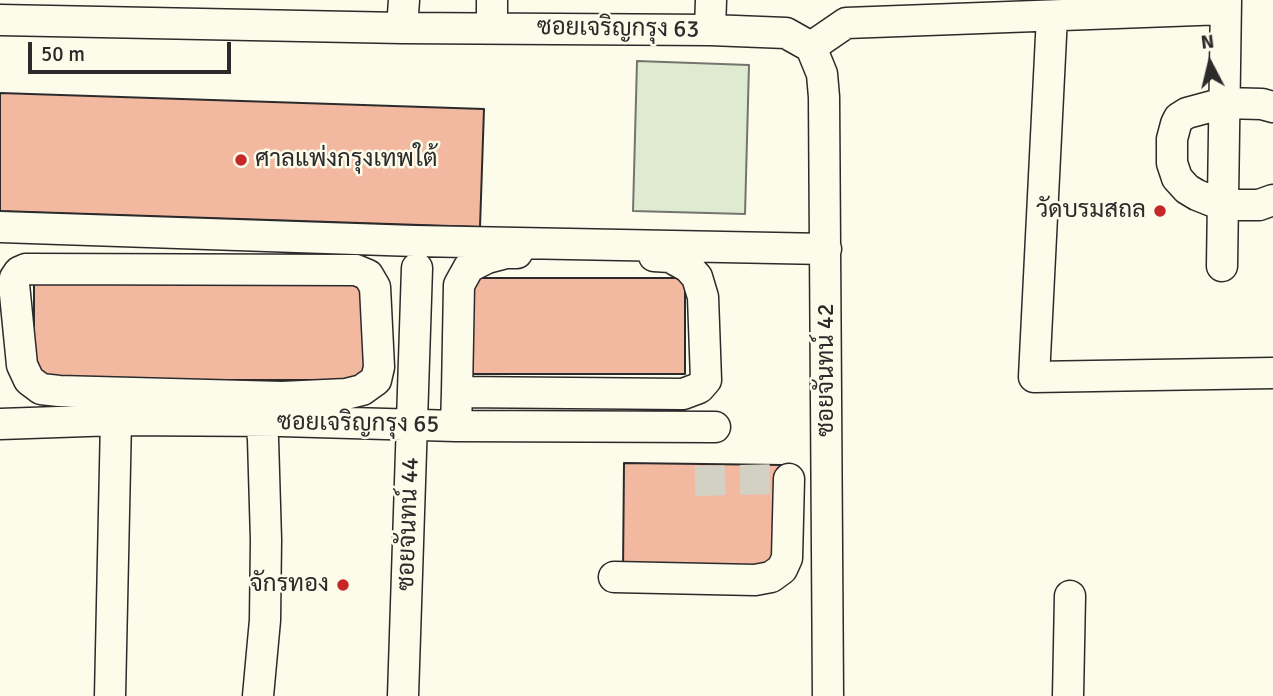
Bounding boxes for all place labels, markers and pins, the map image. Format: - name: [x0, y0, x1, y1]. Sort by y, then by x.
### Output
- place label: ศาลแพ่งกรุงเทพใต้: [255, 146, 438, 174]
- marker: ศาลแพ่งกรุงเทพใต้: [233, 152, 249, 168]
- place label: วัดบรมสถล: [1036, 197, 1146, 225]
- marker: วัดบรมสถล: [1152, 203, 1168, 219]
- place label: จักรทอง: [249, 571, 329, 599]
- marker: จักรทอง: [335, 577, 351, 593]

